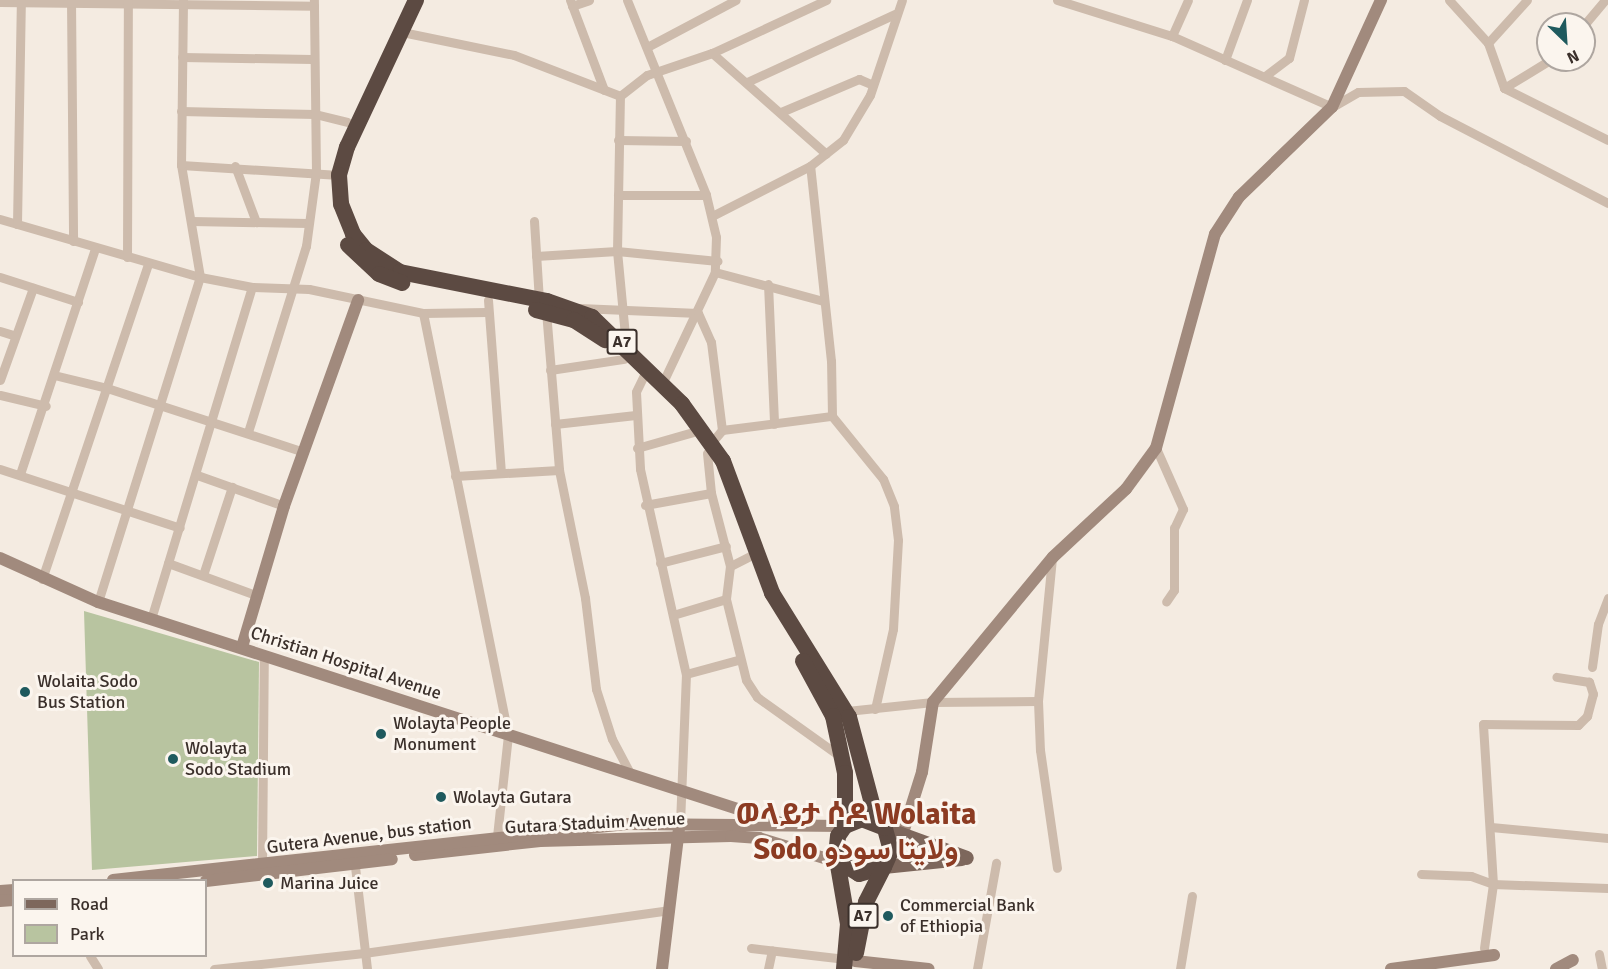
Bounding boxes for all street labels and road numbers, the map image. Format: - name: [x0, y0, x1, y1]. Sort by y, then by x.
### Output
- road number: A7: [606, 329, 638, 355]
- street label: Christian Hospital Avenue: [248, 622, 444, 704]
- street label: Gutara Staduim Avenue: [504, 807, 686, 839]
- street label: Gutera Avenue, bus station: [265, 812, 473, 858]
- road number: A7: [846, 903, 880, 929]

